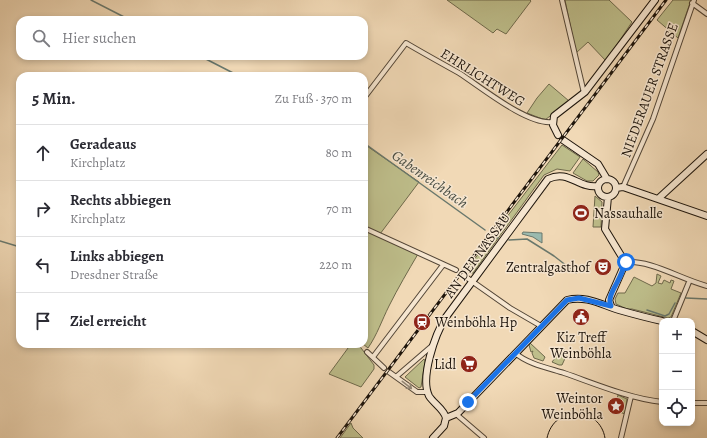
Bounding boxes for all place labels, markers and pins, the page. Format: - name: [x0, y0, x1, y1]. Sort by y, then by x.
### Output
- sports icon: Nassauhalle: [571, 203, 591, 223]
- place label: Nassauhalle: [594, 204, 663, 223]
- theatre icon: Zentralgasthof: [593, 257, 613, 277]
- place label: Zentralgasthof: [506, 258, 592, 277]
- public building icon: Kiz Treff Weinböhla: [571, 307, 591, 327]
- station icon: Weinböhla Hp: [412, 312, 432, 332]
- place label: Weinböhla Hp: [434, 313, 517, 332]
- place label: Kiz Treff Weinböhla: [549, 328, 612, 363]
- supermarket icon: Lidl: [459, 354, 479, 374]
- place label: Lidl: [434, 355, 457, 374]
- place label: Weintor Weinböhla: [541, 389, 604, 424]
- place icon: Weintor Weinböhla: [606, 396, 626, 416]

